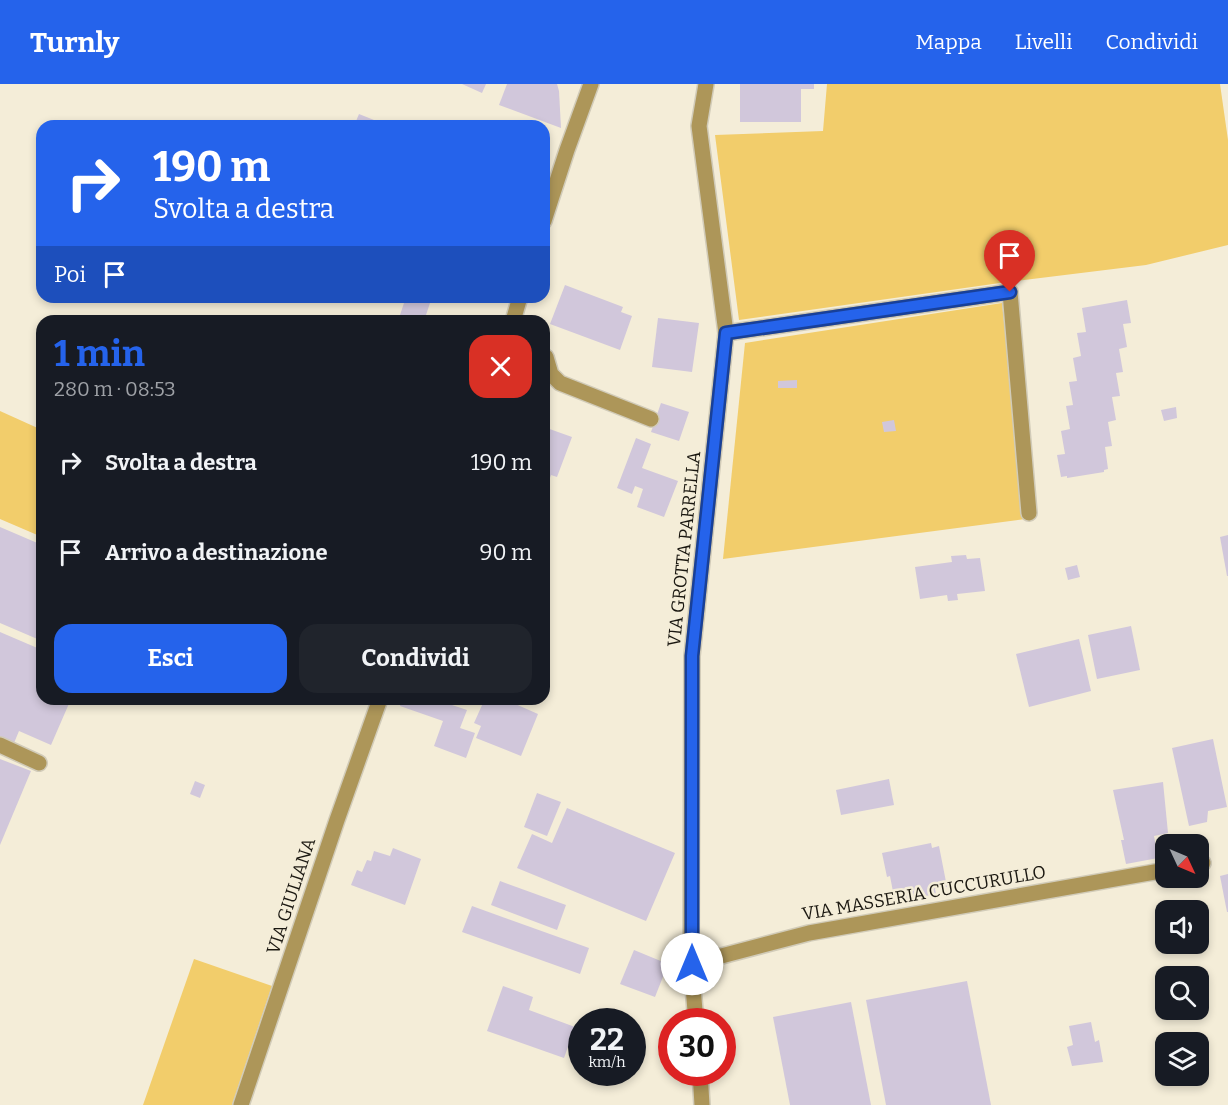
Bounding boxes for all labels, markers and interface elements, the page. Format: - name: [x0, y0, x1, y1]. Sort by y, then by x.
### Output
- text: Turnly: [30, 26, 119, 59]
- text: Mappa: [915, 29, 982, 55]
- text: Livelli: [1015, 29, 1072, 55]
- text: Condividi: [1105, 29, 1198, 55]
- text: 190 m: [153, 142, 270, 192]
- icon: right: [54, 144, 132, 222]
- text: Svolta a destra: [153, 193, 334, 225]
- pin: [984, 230, 1035, 292]
- icon: arrive: [993, 239, 1026, 272]
- icon: arrive: [98, 258, 131, 291]
- text: Poi: [54, 261, 86, 288]
- text: 1 min: [54, 332, 145, 376]
- button: close: [469, 335, 532, 398]
- text: 280 m · 08:53: [54, 377, 176, 401]
- icon: right: [54, 446, 87, 479]
- text: Svolta a destra: [105, 449, 257, 476]
- text: 190 m: [471, 449, 532, 476]
- street label: VIA GROTTA PARRELLA: [663, 450, 705, 648]
- icon: arrive: [54, 536, 87, 569]
- text: Arrivo a destinazione: [105, 539, 328, 566]
- text: 90 m: [480, 539, 532, 566]
- button: Esci: [54, 624, 287, 693]
- button: Condividi: [299, 624, 532, 693]
- north arrow: [1155, 834, 1209, 888]
- map controls: [1155, 834, 1209, 1086]
- street label: VIA GIULIANA: [262, 835, 320, 957]
- street label: VIA MASSERIA CUCCURULLO: [800, 861, 1048, 925]
- button: sound: [1155, 900, 1209, 954]
- position arrow: [660, 932, 724, 996]
- button: search: [1155, 966, 1209, 1020]
- speed limit sign: 30: [658, 1008, 736, 1086]
- text: 22: [590, 1022, 624, 1058]
- button: layers: [1155, 1032, 1209, 1086]
- text: km/h: [588, 1053, 626, 1071]

